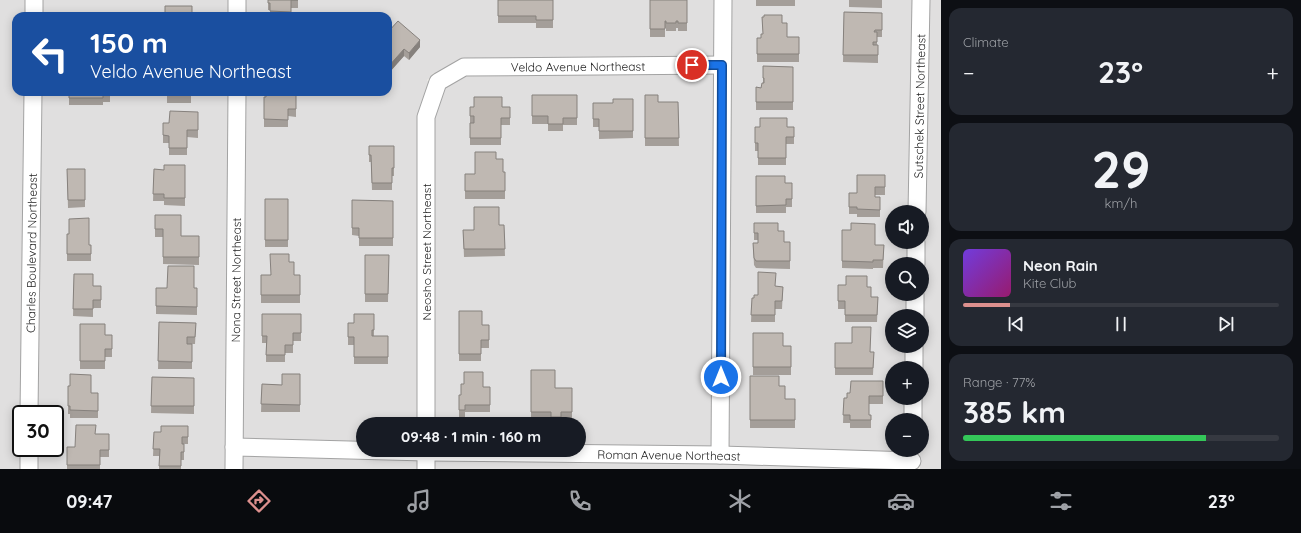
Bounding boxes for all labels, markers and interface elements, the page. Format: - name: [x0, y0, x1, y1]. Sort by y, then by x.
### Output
- text: 150 m: [90, 25, 168, 60]
- icon: left: [24, 28, 76, 80]
- street label: Sutschek Street Northeast: [910, 34, 928, 178]
- text: Climate: [963, 34, 1009, 50]
- pin: [675, 48, 709, 82]
- text: 23°: [1098, 53, 1143, 91]
- icon: arrive: [681, 54, 703, 76]
- street label: Veldo Avenue Northeast: [511, 58, 645, 74]
- text: −: [963, 59, 974, 87]
- text: +: [1267, 59, 1279, 87]
- text: Veldo Avenue Northeast: [90, 60, 292, 83]
- text: 29: [1091, 136, 1151, 201]
- street label: Charles Boulevard Northeast: [23, 173, 39, 333]
- street label: Neosho Street Northeast: [419, 183, 434, 321]
- text: km/h: [1105, 195, 1137, 211]
- map controls: [885, 205, 929, 457]
- button: sound: [885, 205, 929, 249]
- street label: Nona Street Northeast: [228, 217, 244, 343]
- text: Neon Rain: [1023, 256, 1098, 275]
- button: search: [885, 257, 929, 301]
- text: Kite Club: [1023, 275, 1076, 291]
- button: layers: [885, 309, 929, 353]
- icon: previous: [1005, 313, 1027, 335]
- icon: pause: [1110, 313, 1132, 335]
- icon: next: [1215, 313, 1237, 335]
- position arrow: [700, 356, 742, 398]
- button: +: [885, 361, 929, 405]
- text: Range · 77%: [963, 374, 1035, 390]
- text: 385 km: [963, 393, 1066, 431]
- speed limit sign: 30: [12, 405, 64, 457]
- button: −: [885, 413, 929, 457]
- text: 09:48 · 1 min · 160 m: [401, 427, 541, 446]
- street label: Roman Avenue Northeast: [597, 446, 741, 463]
- icon: directions: [245, 487, 273, 515]
- icon: music: [405, 487, 433, 515]
- icon: phone: [566, 487, 594, 515]
- icon: climate: [726, 487, 754, 515]
- icon: car: [887, 487, 915, 515]
- icon: filters: [1047, 487, 1075, 515]
- text: 09:47: [66, 490, 112, 513]
- text: 23°: [1208, 490, 1235, 513]

